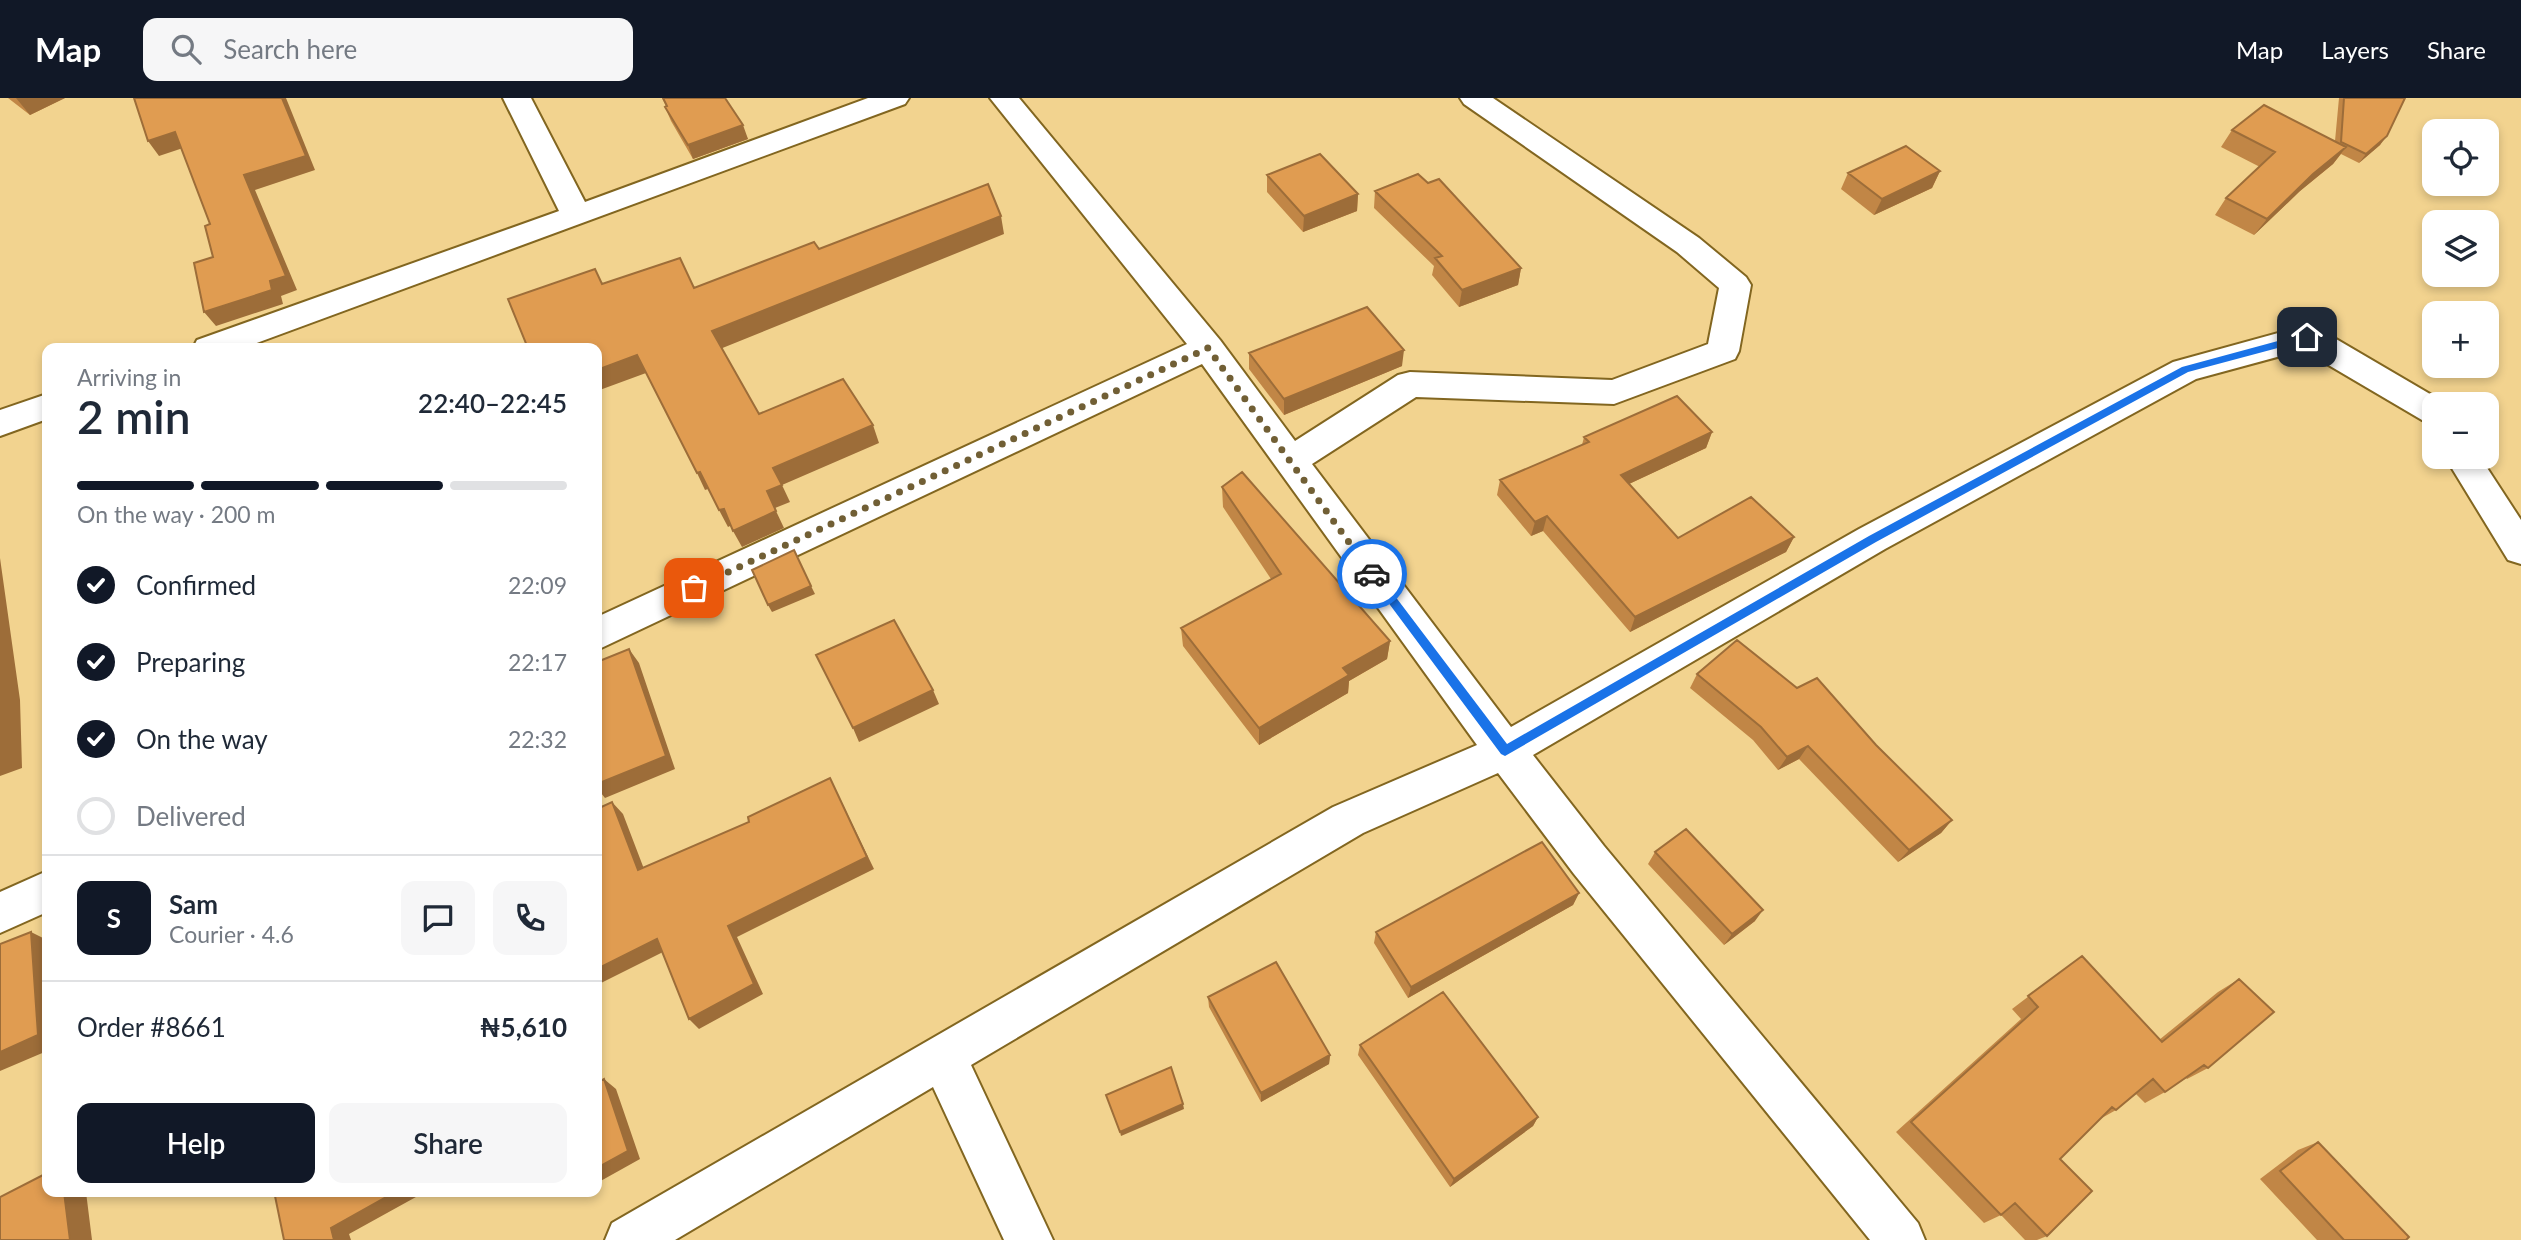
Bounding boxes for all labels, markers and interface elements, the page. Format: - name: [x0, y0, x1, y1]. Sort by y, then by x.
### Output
- search box: [143, 18, 633, 81]
- text: Map: [35, 29, 101, 69]
- icon: search: [167, 30, 205, 68]
- text: Search here: [223, 33, 357, 65]
- text: Map: [2236, 35, 2283, 64]
- text: Layers: [2321, 35, 2389, 64]
- text: Share: [2427, 35, 2486, 64]
- map controls: [2422, 119, 2499, 469]
- button: locate: [2422, 119, 2499, 196]
- button: layers: [2422, 210, 2499, 287]
- button: +: [2422, 301, 2499, 378]
- pin: [2277, 307, 2337, 367]
- icon: home: [2288, 318, 2326, 356]
- text: Arriving in: [77, 363, 181, 391]
- text: 22:40–22:45: [418, 387, 567, 419]
- text: 2 min: [77, 389, 191, 444]
- button: −: [2422, 392, 2499, 469]
- text: On the way · 200 m: [77, 500, 276, 528]
- courier: [1337, 539, 1407, 609]
- icon: car: [1353, 555, 1391, 593]
- pin: [664, 558, 724, 618]
- icon: check: [77, 566, 115, 604]
- text: Confirmed: [136, 569, 256, 601]
- icon: bag: [675, 569, 713, 607]
- text: 22:09: [508, 571, 567, 599]
- icon: check: [77, 643, 115, 681]
- text: Preparing: [136, 646, 245, 678]
- text: 22:17: [508, 648, 567, 676]
- icon: check: [77, 720, 115, 758]
- text: On the way: [136, 723, 268, 755]
- text: 22:32: [508, 725, 567, 753]
- text: Delivered: [136, 800, 246, 832]
- button: chat: [401, 881, 475, 955]
- button: phone: [493, 881, 567, 955]
- text: Sam: [169, 888, 218, 920]
- text: S: [107, 902, 121, 934]
- text: Courier · 4.6: [169, 920, 294, 948]
- text: Order #8661: [77, 1011, 226, 1043]
- text: ₦5,610: [480, 1011, 567, 1043]
- button: Help: [77, 1103, 315, 1183]
- button: Share: [329, 1103, 567, 1183]

